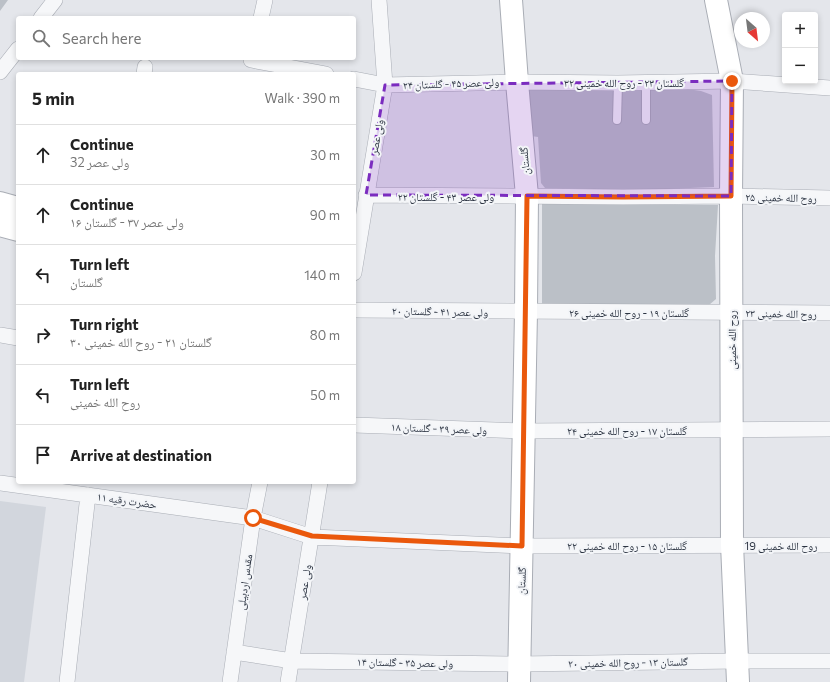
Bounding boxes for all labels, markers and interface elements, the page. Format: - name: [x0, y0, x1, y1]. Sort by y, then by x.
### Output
- north arrow: [734, 12, 770, 48]
- map controls: [782, 12, 818, 84]
- button: +: [782, 12, 818, 48]
- search box: [16, 16, 356, 60]
- icon: search: [30, 27, 52, 49]
- text: Search here: [62, 29, 141, 47]
- button: −: [782, 48, 818, 84]
- route end: [723, 72, 741, 90]
- street label: ولی عصر ۴۵ - گلستان ۲۴: [403, 75, 499, 92]
- street label: گلستان ۲۳ - روح الله خمینی ۳۲: [564, 76, 684, 90]
- text: 5 min: [32, 88, 75, 109]
- text: Walk · 390 m: [265, 90, 340, 106]
- street label: ولی عصر: [366, 118, 386, 157]
- text: Continue: [70, 135, 134, 153]
- icon: ahead: [32, 144, 54, 166]
- street label: گلستان: [516, 146, 533, 175]
- text: 30 m: [310, 147, 340, 163]
- text: ولی عصر 32: [70, 154, 129, 170]
- street label: ولی عصر ۴۳ - گلستان ۲۲: [398, 190, 494, 204]
- street label: روح الله خمینی ۲۵: [745, 190, 817, 205]
- text: Continue: [70, 195, 134, 213]
- icon: ahead: [32, 204, 54, 226]
- text: 90 m: [310, 207, 340, 223]
- text: ولی عصر ۳۷ - گلستان ۱۶: [70, 214, 184, 230]
- text: Turn left: [70, 255, 129, 273]
- icon: left: [32, 264, 54, 286]
- text: 140 m: [304, 267, 340, 283]
- text: گلستان: [70, 274, 103, 290]
- street label: ولی عصر ۴۱ - گلستان ۲۰: [392, 304, 488, 319]
- street label: گلستان ۱۹ - روح الله خمینی ۲۶: [569, 306, 689, 320]
- street label: روح الله خمینی ۲۳: [745, 306, 817, 321]
- street label: روح الله خمینی: [725, 310, 739, 370]
- text: Turn right: [70, 315, 139, 333]
- icon: right: [32, 324, 54, 346]
- text: 80 m: [310, 327, 340, 343]
- text: گلستان ۲۱ - روح الله خمینی ۳۰: [70, 334, 212, 350]
- text: Turn left: [70, 375, 129, 393]
- icon: left: [32, 384, 54, 406]
- text: 50 m: [310, 387, 340, 403]
- text: روح الله خمینی: [70, 394, 140, 410]
- street label: ولی عصر ۳۹ - گلستان ۱۸: [391, 420, 487, 437]
- street label: گلستان ۱۷ - روح الله خمینی ۲۴: [567, 424, 687, 438]
- icon: arrive: [32, 444, 54, 466]
- text: Arrive at destination: [70, 446, 212, 464]
- street label: حضرت رقیه ۱۱: [96, 489, 158, 511]
- route start: [244, 509, 262, 527]
- street label: گلستان ۱۵ - روح الله خمینی ۲۲: [567, 539, 687, 553]
- street label: روح الله خمینی 19: [745, 539, 818, 553]
- street label: مقدس اردبیلی: [234, 553, 255, 611]
- street label: ولی عصر: [295, 563, 314, 602]
- street label: گلستان: [514, 566, 529, 595]
- street label: گلستان ۱۳ - روح الله خمینی ۲۰: [568, 654, 689, 671]
- street label: ولی عصر ۳۵ - گلستان ۱۴: [357, 655, 453, 670]

